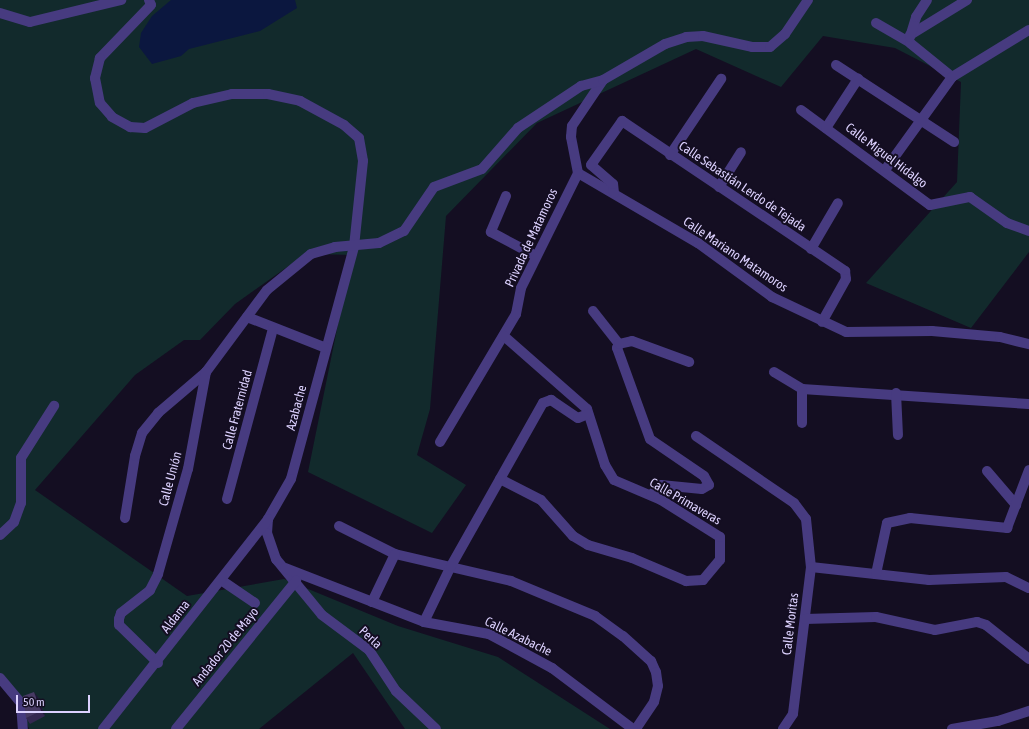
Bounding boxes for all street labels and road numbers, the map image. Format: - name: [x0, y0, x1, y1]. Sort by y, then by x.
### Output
- street label: Calle Miguel Hidalgo: [842, 120, 930, 192]
- street label: Calle Sebastián Lerdo de Tejada: [675, 139, 809, 235]
- street label: Privada de Matamoros: [502, 186, 562, 290]
- street label: Calle Mariano Matamoros: [680, 214, 790, 296]
- street label: Calle Fraternidad: [220, 368, 256, 452]
- street label: Azabache: [283, 384, 311, 432]
- street label: Calle Unión: [156, 450, 186, 508]
- street label: Calle Primaveras: [646, 475, 724, 529]
- street label: Calle Moritas: [779, 592, 803, 656]
- street label: Aldama: [158, 598, 194, 636]
- street label: Andador 20 de Mayo: [190, 605, 262, 689]
- street label: Calle Azabache: [482, 614, 554, 660]
- street label: Perla: [355, 624, 385, 652]

